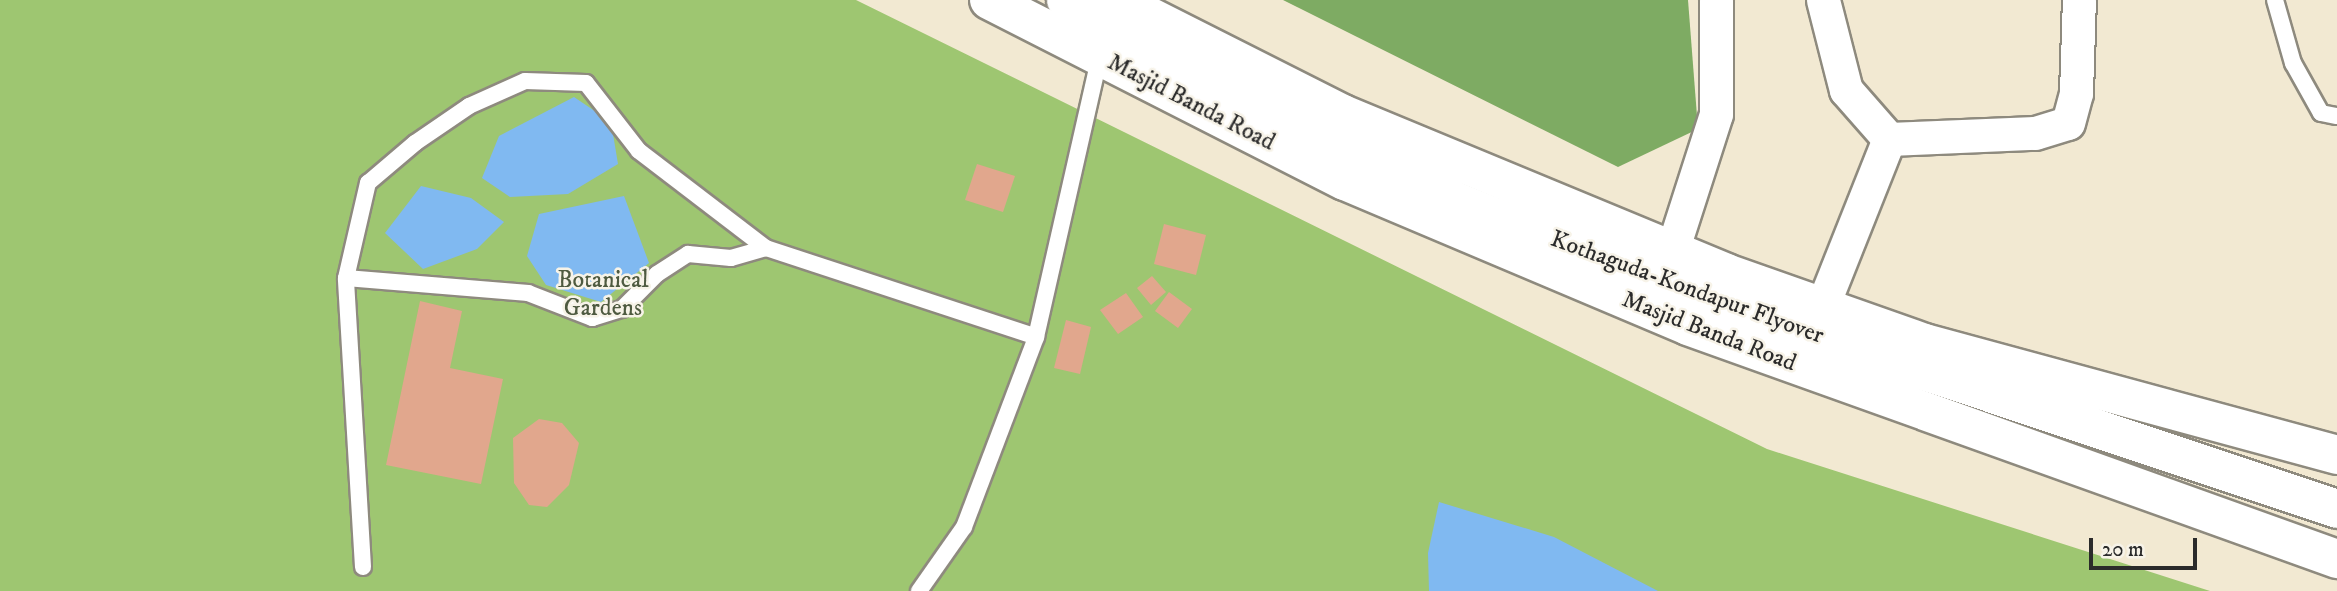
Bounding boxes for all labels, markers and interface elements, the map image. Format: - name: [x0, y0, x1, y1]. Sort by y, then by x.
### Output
- street label: Masjid Banda Road: [1102, 48, 1280, 158]
- street label: Kothaguda-Kondapur Flyover: [1547, 225, 1827, 351]
- park label: Botanical Gardens: [557, 267, 649, 323]
- street label: Masjid Banda Road: [1618, 286, 1800, 378]
- scale bar: [2092, 524, 2200, 568]
- text: 20 m: [2102, 537, 2144, 563]

